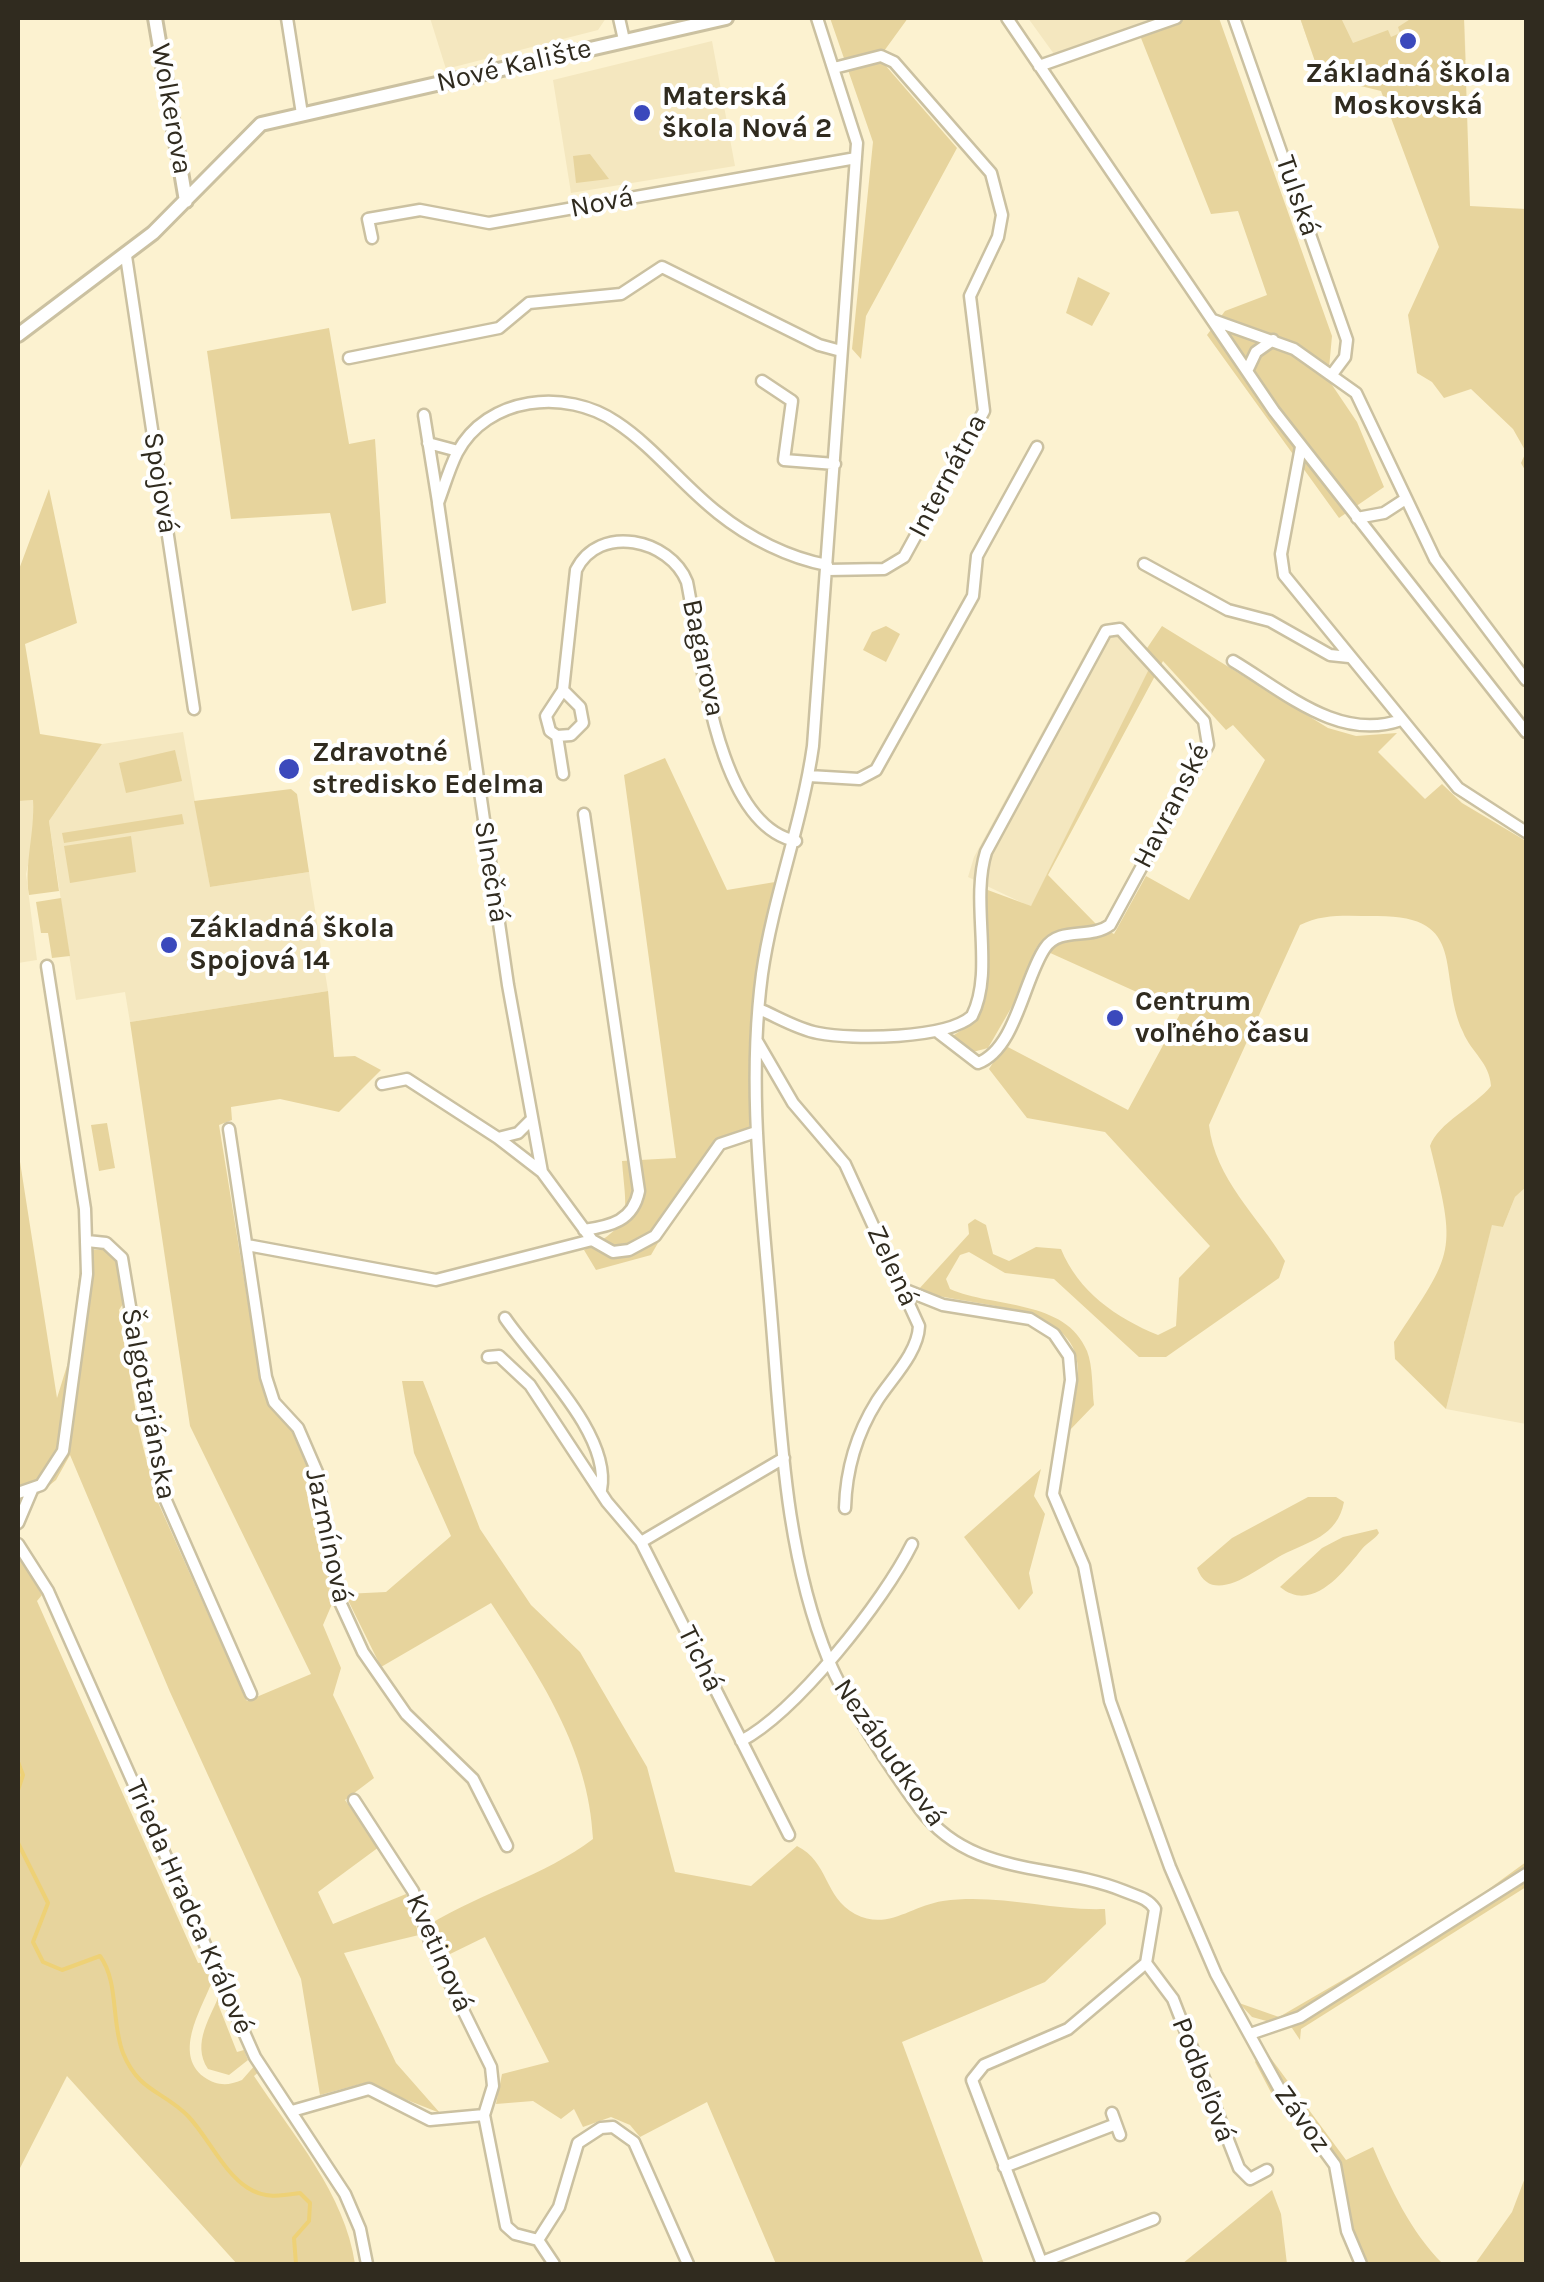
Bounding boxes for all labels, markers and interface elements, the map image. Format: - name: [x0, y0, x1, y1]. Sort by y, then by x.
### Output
- marker: Základná škola Moskovská: [1397, 30, 1419, 52]
- street label: Nové Kalište: [433, 32, 595, 100]
- street label: Wolkerova: [143, 41, 199, 177]
- place label: Základná škola Moskovská: [1305, 57, 1511, 123]
- place label: Materská škola Nová 2: [662, 80, 832, 146]
- marker: Materská škola Nová 2: [631, 102, 653, 124]
- street label: Tulská: [1268, 151, 1326, 241]
- street label: Nová: [567, 180, 637, 226]
- street label: Internátna: [901, 409, 995, 543]
- street label: Spojová: [135, 430, 185, 536]
- street label: Bagarova: [674, 596, 732, 720]
- place label: Zdravotné stredisko Edelma: [312, 736, 544, 802]
- street label: Havranské: [1126, 738, 1218, 874]
- marker: Zdravotné stredisko Edelma: [276, 756, 302, 782]
- street label: Slnečná: [466, 819, 516, 925]
- place label: Základná škola Spojová 14: [189, 912, 395, 978]
- marker: Základná škola Spojová 14: [158, 934, 180, 956]
- place label: Centrum voľného času: [1135, 985, 1310, 1051]
- marker: Centrum voľného času: [1104, 1007, 1126, 1029]
- street label: Zelená: [859, 1220, 925, 1312]
- street label: Šalgotarjánska: [113, 1305, 183, 1503]
- street label: Jazmínová: [297, 1466, 359, 1606]
- street label: Tichá: [670, 1621, 730, 1697]
- street label: Nezábudková: [826, 1673, 952, 1833]
- street label: Trieda Hradca Králové: [118, 1775, 260, 2039]
- street label: Kvetinová: [398, 1889, 480, 2017]
- street label: Podbeľová: [1164, 2013, 1242, 2147]
- street label: Závoz: [1266, 2079, 1338, 2159]

